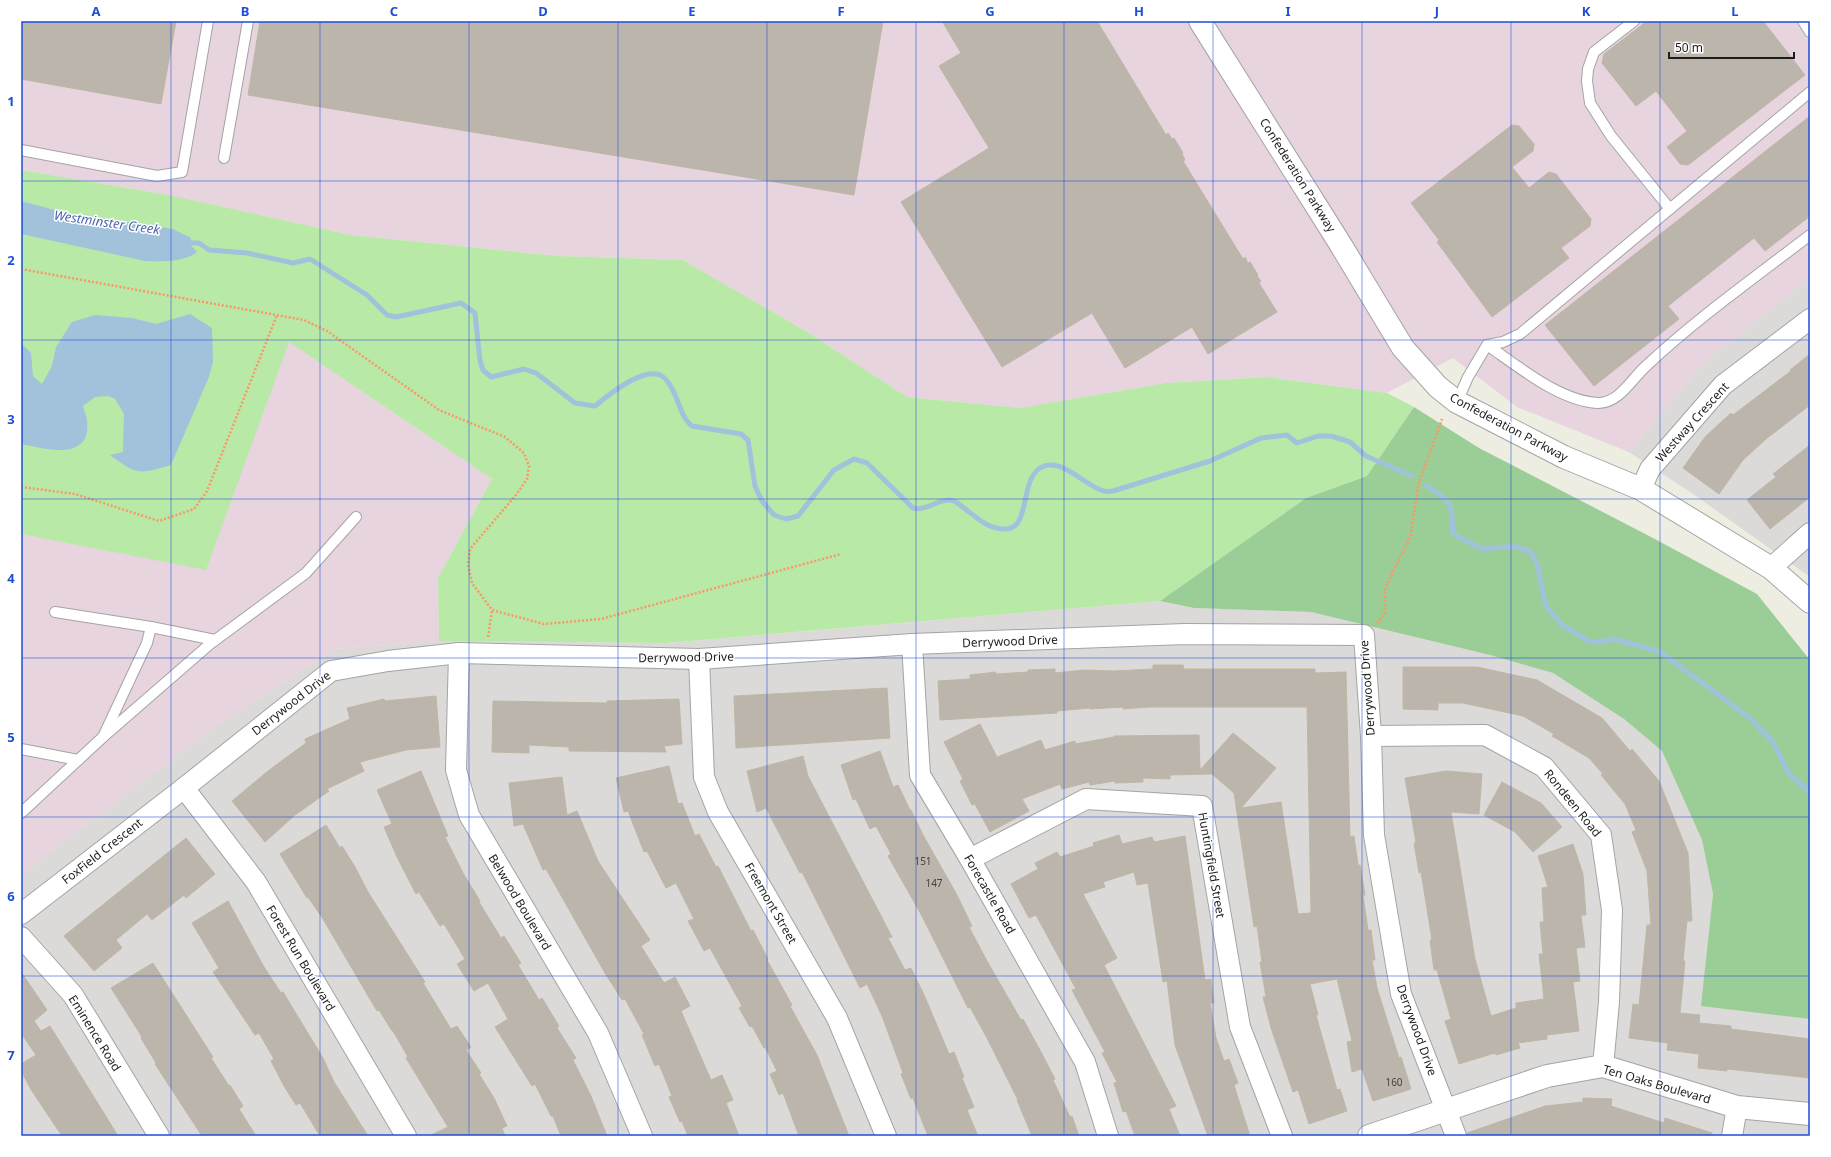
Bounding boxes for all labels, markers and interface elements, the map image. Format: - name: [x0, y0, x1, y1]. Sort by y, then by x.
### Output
- text: A: [92, 2, 101, 20]
- text: B: [241, 2, 249, 20]
- text: C: [390, 2, 398, 20]
- text: D: [538, 2, 548, 20]
- text: E: [688, 2, 696, 20]
- text: F: [837, 2, 845, 20]
- text: G: [985, 2, 995, 20]
- text: H: [1134, 2, 1144, 20]
- text: I: [1285, 2, 1291, 20]
- text: J: [1434, 2, 1439, 20]
- text: K: [1582, 2, 1591, 20]
- text: L: [1731, 2, 1739, 20]
- scale bar: [1669, 34, 1794, 60]
- text: 50 m: [1675, 39, 1703, 56]
- text: 1: [7, 92, 15, 110]
- street label: Confederation Parkway: [1256, 115, 1341, 236]
- water label: Westminster Creek: [53, 206, 162, 238]
- text: 2: [7, 251, 15, 269]
- street label: Westway Crescent: [1651, 378, 1733, 466]
- street label: Confederation Parkway: [1447, 389, 1572, 466]
- text: 3: [7, 410, 15, 428]
- text: 4: [7, 569, 15, 587]
- street label: Derrywood Drive: [962, 631, 1058, 651]
- street label: Derrywood Drive: [1355, 639, 1379, 736]
- street label: Derrywood Drive: [638, 648, 734, 666]
- street label: Derrywood Drive: [248, 667, 334, 739]
- text: 5: [7, 728, 15, 746]
- street label: Rondeen Road: [1540, 766, 1606, 840]
- street label: Huntingfield Street: [1194, 811, 1230, 920]
- street label: FoxField Crescent: [58, 814, 147, 888]
- street label: Belwood Boulevard: [485, 851, 555, 953]
- street label: Forecastle Road: [960, 851, 1020, 937]
- house number: 151: [914, 854, 932, 868]
- street label: Freemont Street: [741, 859, 802, 947]
- house number: 147: [925, 876, 943, 890]
- text: 6: [7, 887, 15, 905]
- street label: Forest Run Boulevard: [263, 902, 339, 1014]
- street label: Derrywood Drive: [1393, 982, 1441, 1078]
- street label: Eminence Road: [65, 992, 125, 1074]
- text: 7: [7, 1046, 15, 1064]
- street label: Ten Oaks Boulevard: [1601, 1060, 1713, 1108]
- house number: 160: [1385, 1075, 1403, 1089]

